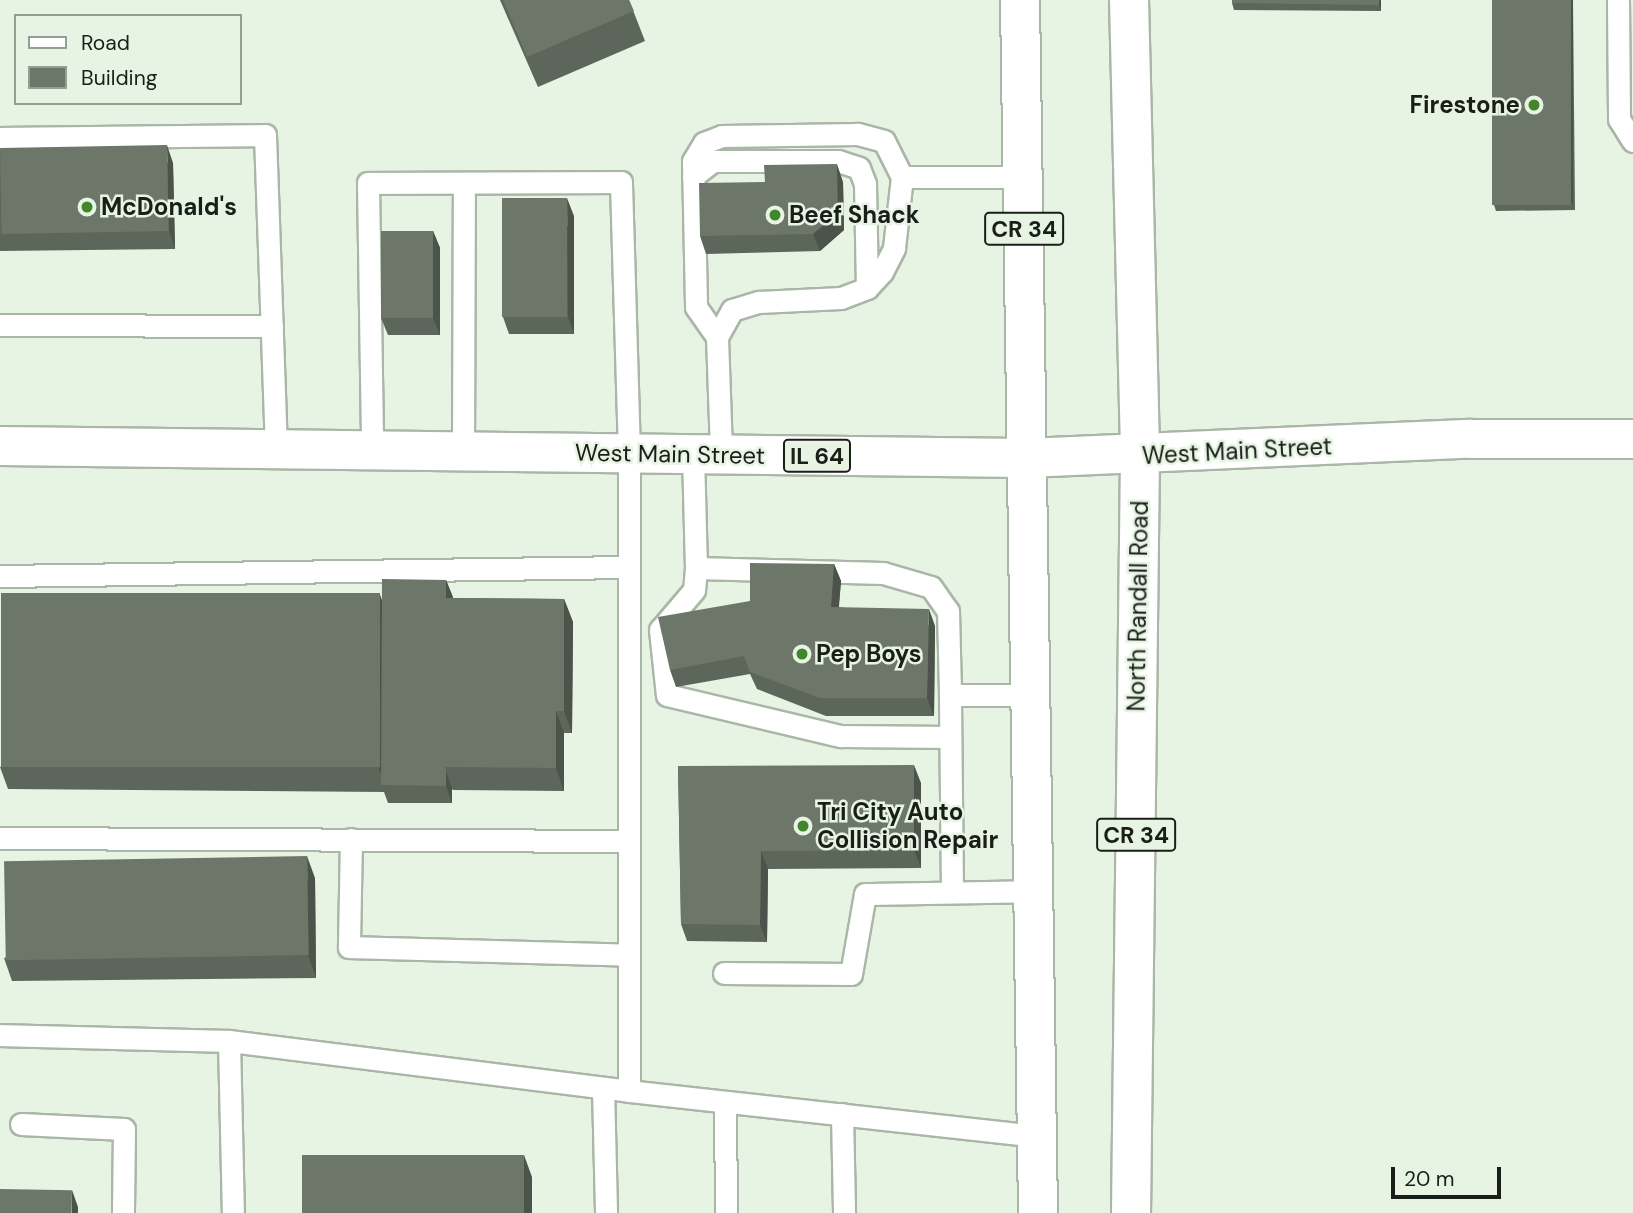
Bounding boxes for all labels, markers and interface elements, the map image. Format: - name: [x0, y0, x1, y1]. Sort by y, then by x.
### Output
- legend: [14, 14, 242, 105]
- text: Road: [81, 29, 130, 57]
- text: Building: [81, 64, 157, 92]
- place label: Firestone: [1410, 91, 1520, 119]
- marker: Firestone: [1526, 97, 1542, 113]
- place label: McDonald's: [101, 193, 237, 221]
- marker: McDonald's: [79, 199, 95, 215]
- place label: Beef Shack: [789, 201, 920, 229]
- marker: Beef Shack: [767, 207, 783, 223]
- road number: CR 34: [984, 210, 1064, 248]
- street label: West Main Street: [1141, 432, 1333, 470]
- road number: IL 64: [782, 436, 852, 476]
- street label: West Main Street: [575, 438, 765, 470]
- street label: North Randall Road: [1122, 500, 1154, 712]
- place label: Pep Boys: [816, 640, 921, 668]
- marker: Pep Boys: [794, 646, 810, 662]
- place label: Tri City Auto Collision Repair: [817, 798, 998, 854]
- road number: CR 34: [1096, 816, 1176, 855]
- marker: Tri City Auto Collision Repair: [795, 818, 811, 834]
- scale bar: [1395, 1154, 1505, 1198]
- text: 20 m: [1404, 1165, 1455, 1193]

